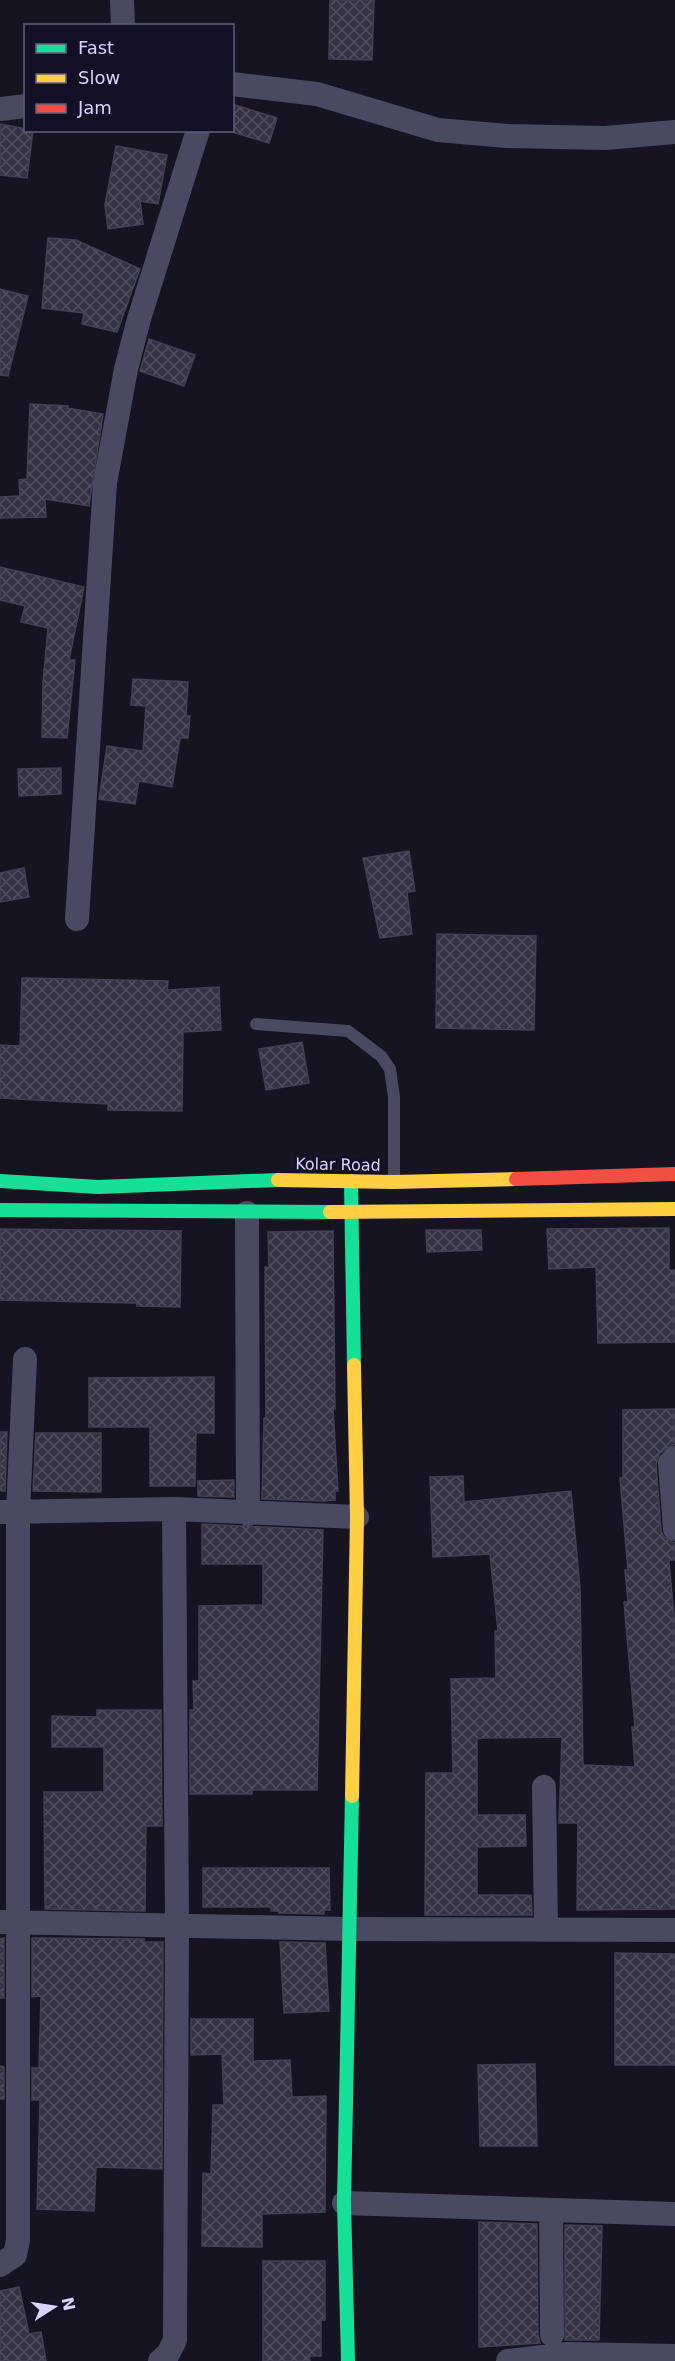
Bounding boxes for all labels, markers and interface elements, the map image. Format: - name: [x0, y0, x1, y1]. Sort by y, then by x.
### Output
- legend: [24, 24, 234, 132]
- text: Fast: [78, 37, 114, 58]
- text: Slow: [78, 67, 120, 88]
- text: Jam: [77, 97, 112, 118]
- street label: Kolar Road: [295, 1154, 381, 1175]
- north arrow: [24, 2277, 84, 2337]
- text: N: [57, 2295, 79, 2313]

